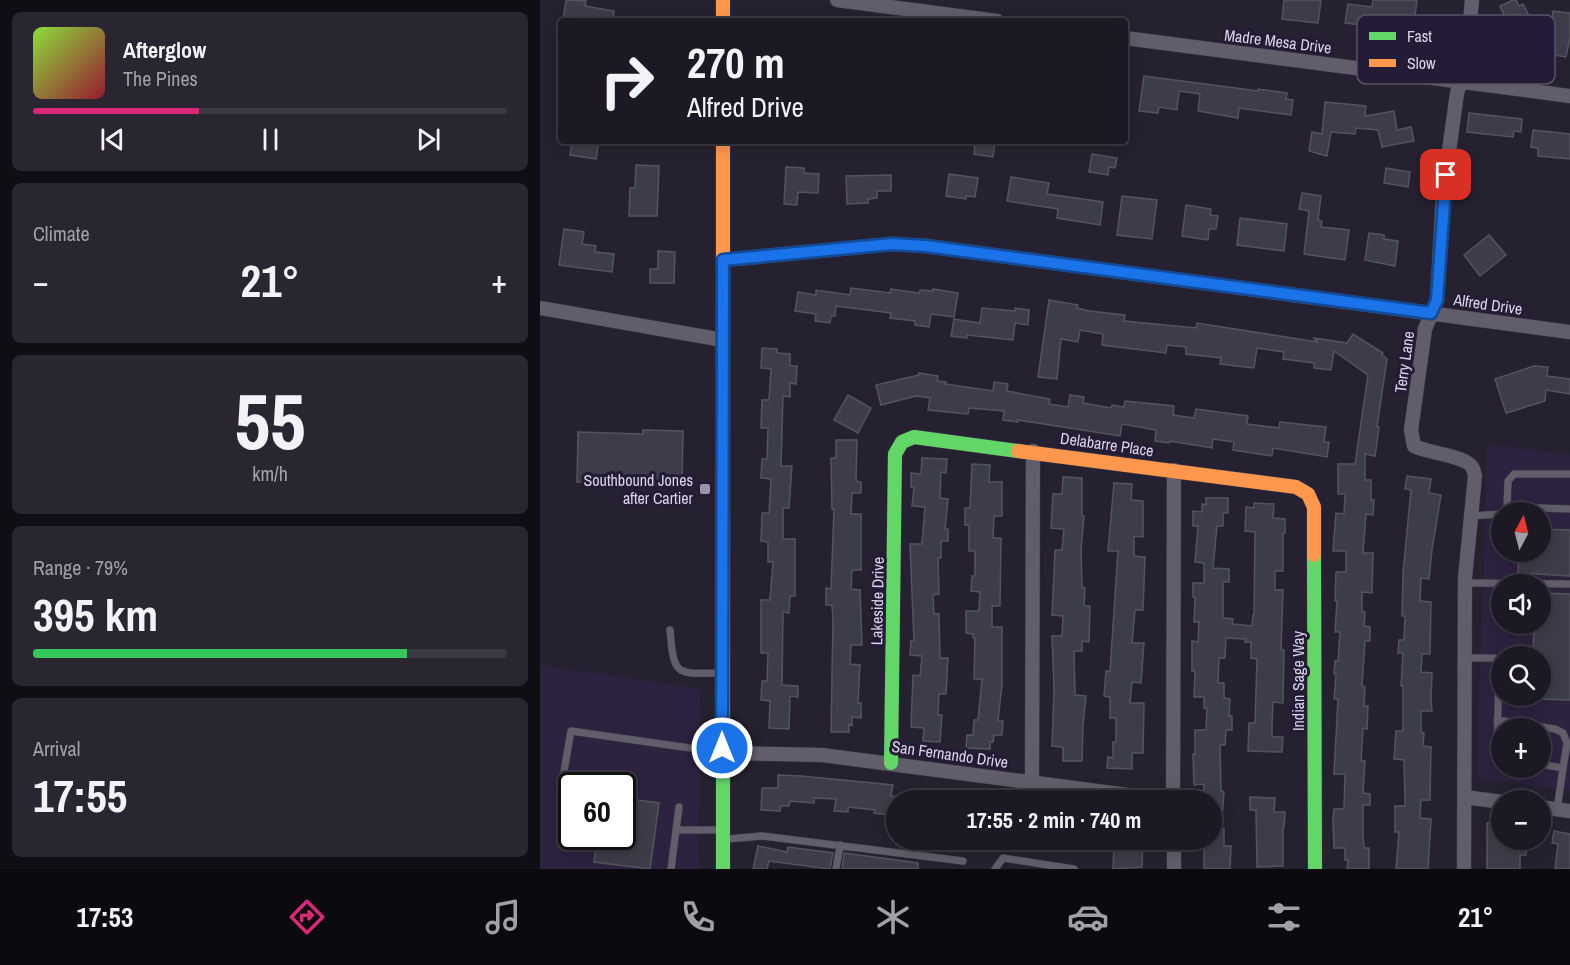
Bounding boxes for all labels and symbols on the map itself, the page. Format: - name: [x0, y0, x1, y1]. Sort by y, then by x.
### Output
- legend: [1357, 15, 1555, 84]
- street label: Madre Mesa Drive: [1223, 24, 1333, 58]
- text: Fast: [1407, 25, 1432, 47]
- text: Slow: [1407, 52, 1436, 74]
- pin: [1420, 149, 1471, 200]
- street label: Alfred Drive: [1451, 288, 1524, 320]
- street label: Terry Lane: [1389, 330, 1419, 394]
- street label: Delabarre Place: [1059, 427, 1155, 461]
- place label: Southbound Jones after Cartier: [584, 469, 694, 509]
- marker: Southbound Jones after Cartier: [698, 482, 712, 496]
- north arrow: [1491, 502, 1551, 562]
- street label: Lakeside Drive: [865, 557, 889, 645]
- street label: Indian Sage Way: [1287, 630, 1309, 731]
- position arrow: [690, 716, 754, 780]
- street label: San Fernando Drive: [890, 735, 1010, 773]
- speed limit sign: 60: [558, 772, 636, 850]

